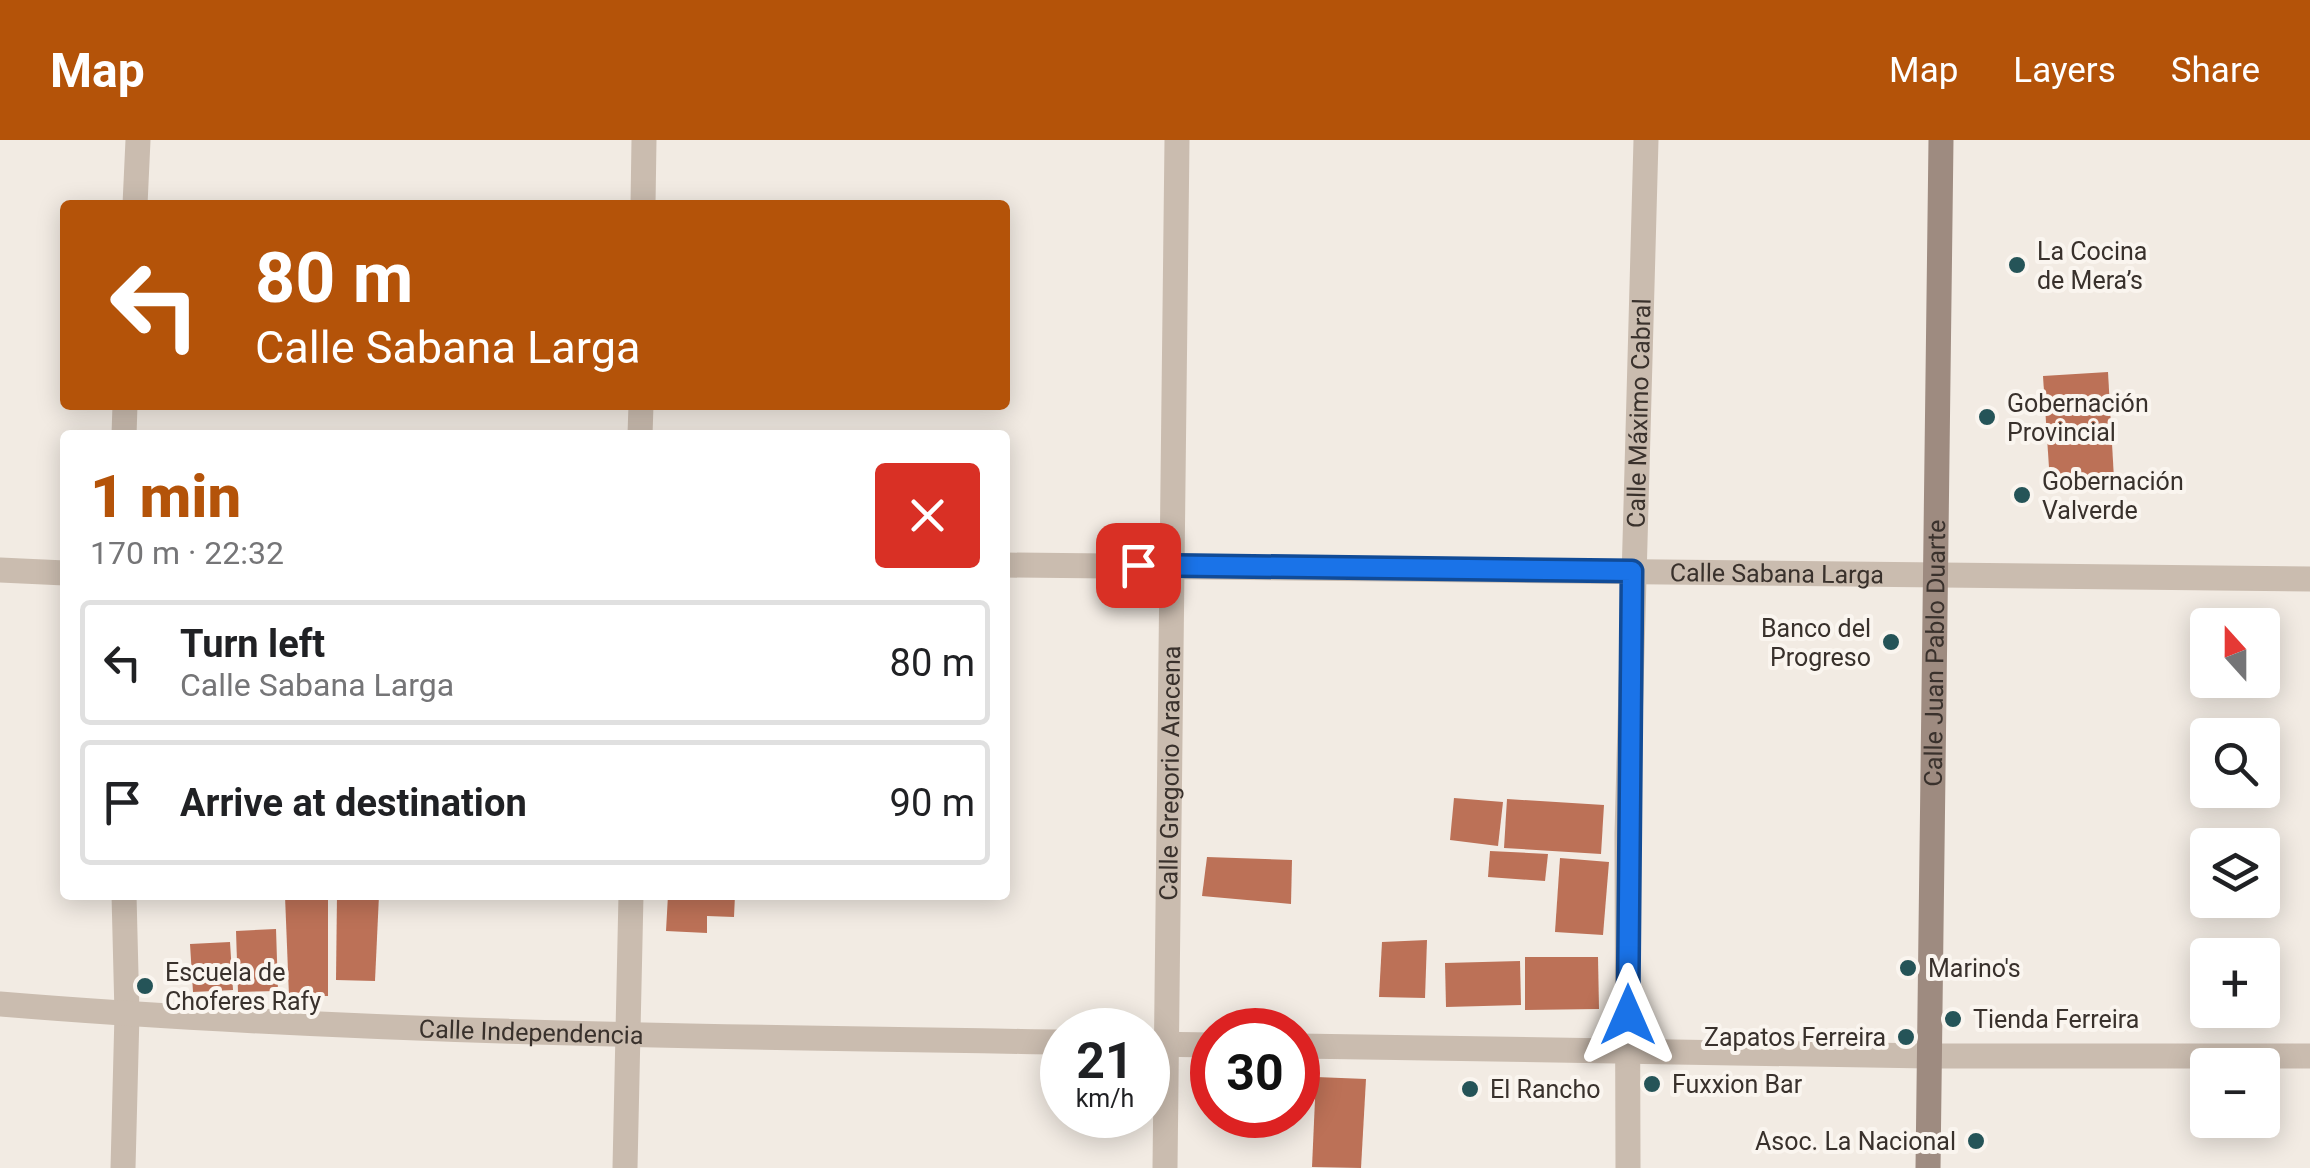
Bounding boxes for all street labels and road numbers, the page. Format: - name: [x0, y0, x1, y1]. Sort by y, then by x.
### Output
- street label: Calle Máximo Cabral: [1621, 298, 1657, 528]
- street label: Calle Juan Pablo Duarte: [1919, 519, 1951, 787]
- street label: Calle Sabana Larga: [1670, 558, 1884, 589]
- street label: Calle Gregorio Aracena: [1154, 645, 1186, 901]
- street label: Calle Independencia: [418, 1014, 644, 1050]

